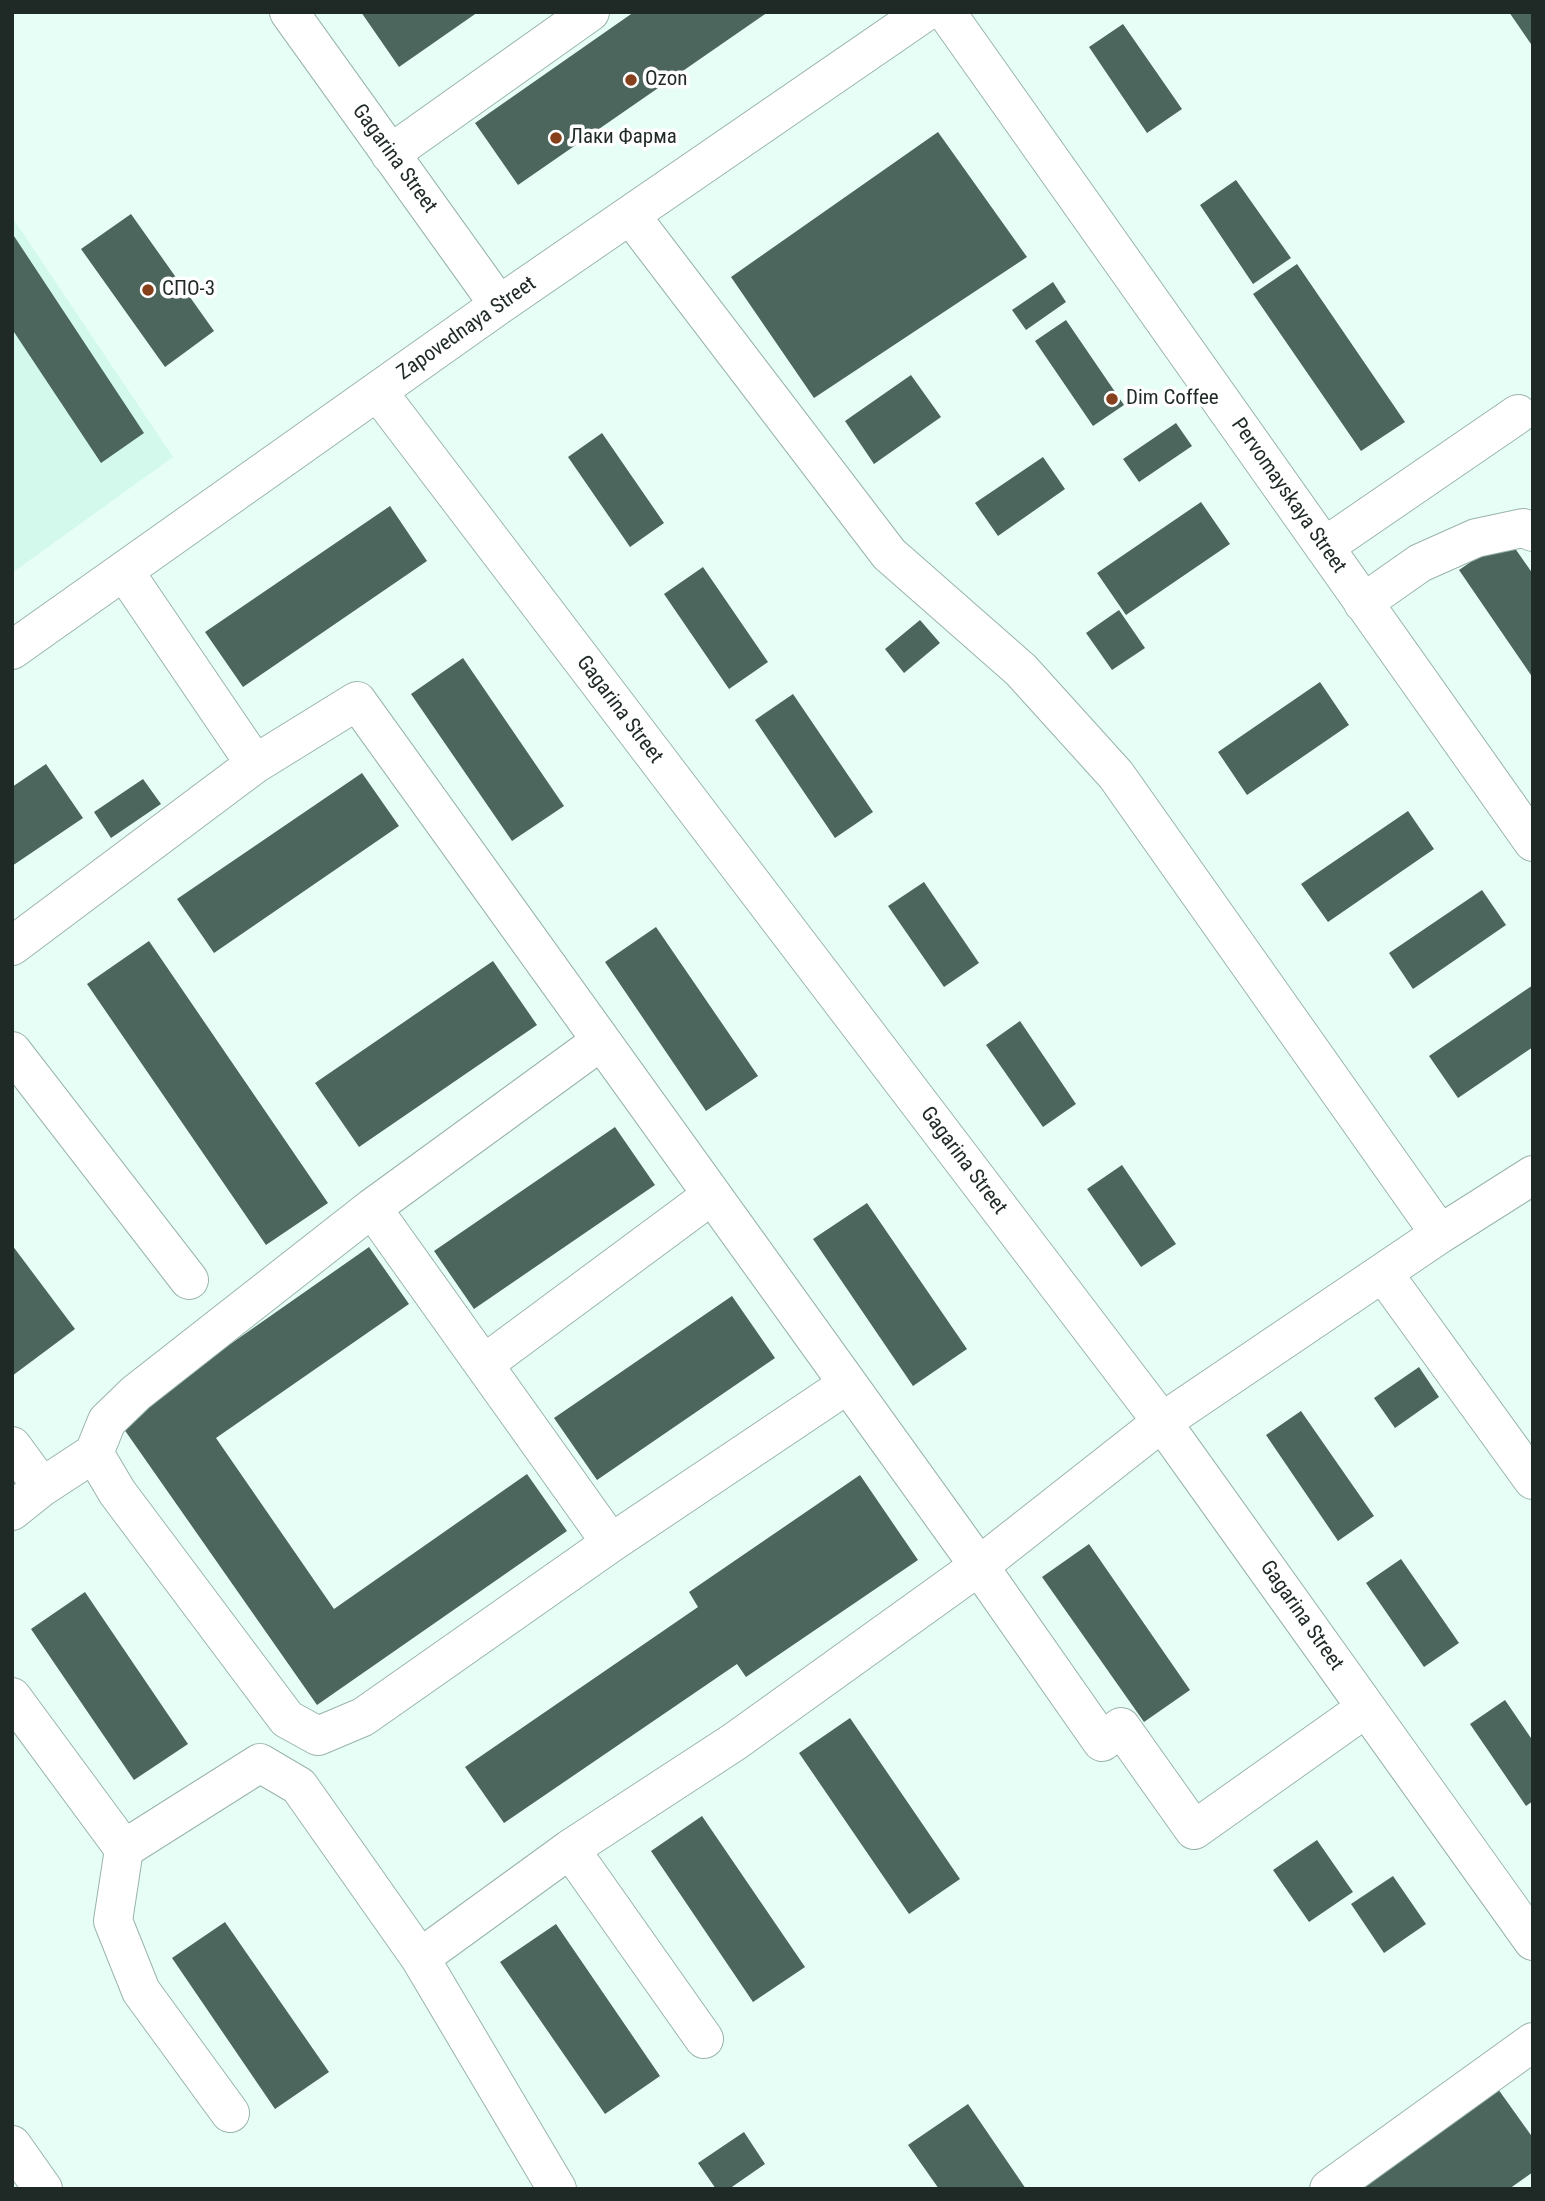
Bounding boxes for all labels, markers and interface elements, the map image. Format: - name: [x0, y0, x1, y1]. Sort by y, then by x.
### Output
- place label: Ozon: [645, 67, 687, 93]
- marker: Ozon: [623, 72, 639, 88]
- street label: Gagarina Street: [346, 100, 442, 218]
- place label: Лаки Фарма: [570, 125, 677, 151]
- marker: Лаки Фарма: [548, 130, 564, 146]
- street label: Zapovednaya Street: [393, 272, 541, 386]
- place label: СПО-3: [162, 277, 215, 303]
- marker: СПО-3: [140, 282, 156, 298]
- place label: Dim Coffee: [1126, 386, 1219, 412]
- marker: Dim Coffee: [1104, 391, 1120, 407]
- street label: Pervomayskaya Street: [1225, 414, 1351, 578]
- street label: Gagarina Street: [570, 651, 668, 769]
- street label: Gagarina Street: [914, 1102, 1012, 1220]
- street label: Gagarina Street: [1254, 1556, 1348, 1676]

